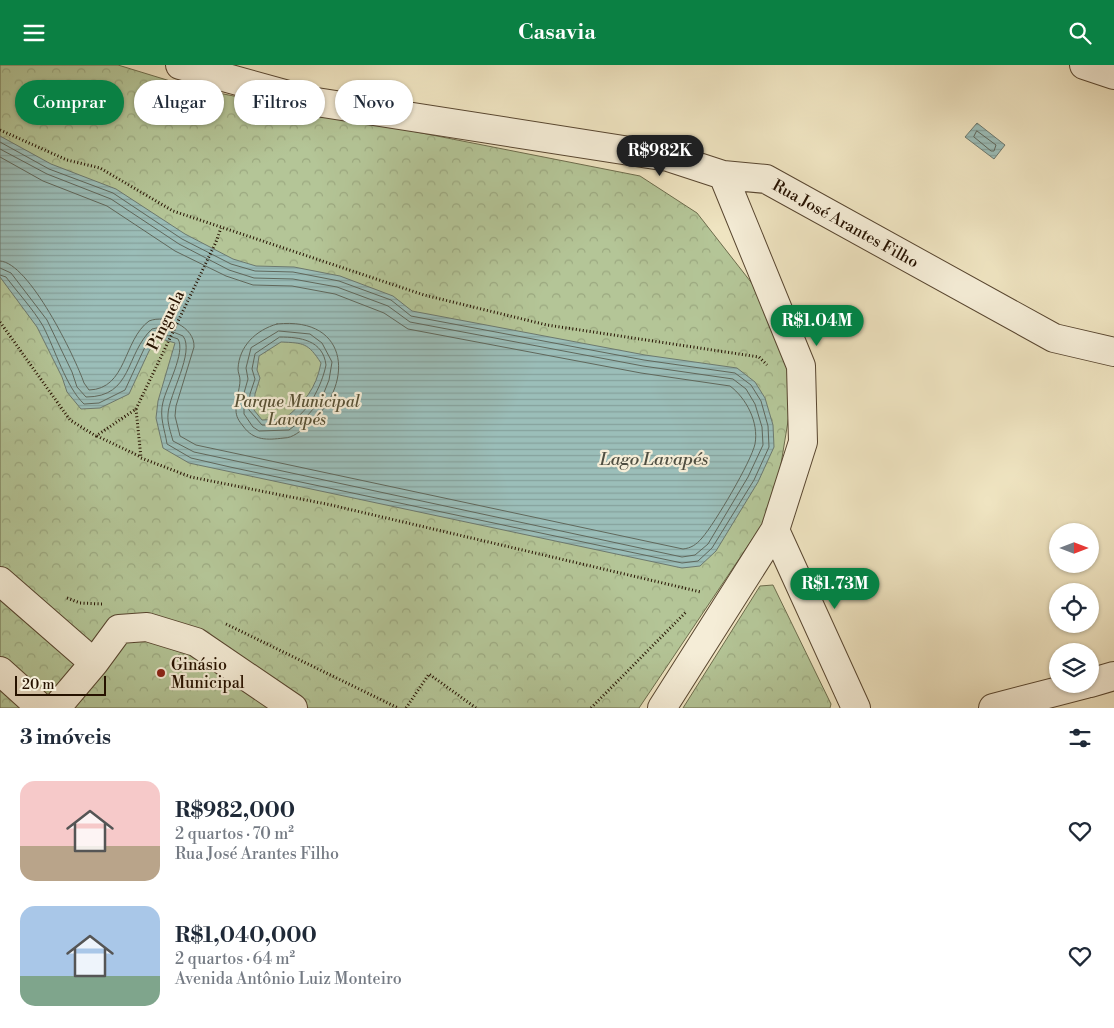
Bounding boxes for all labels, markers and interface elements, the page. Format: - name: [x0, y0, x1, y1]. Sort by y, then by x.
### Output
- icon: menu: [20, 19, 48, 47]
- text: Casavia: [518, 19, 596, 46]
- icon: search: [1066, 19, 1094, 47]
- chip: Comprar: [15, 80, 124, 125]
- chip: Alugar: [134, 80, 224, 125]
- chip: Filtros: [234, 80, 325, 125]
- chip: Novo: [335, 80, 413, 125]
- pin: R$982K: [619, 135, 701, 177]
- text: R$982K: [628, 141, 692, 161]
- street label: Rua José Arantes Filho: [769, 175, 922, 272]
- street label: Pinguela: [143, 286, 189, 354]
- pin: R$1.04M: [771, 305, 863, 347]
- text: R$1.04M: [782, 311, 852, 331]
- park label: Parque Municipal Lavapés: [233, 392, 361, 430]
- water label: Lago Lavapés: [599, 448, 708, 471]
- north arrow: [1049, 523, 1099, 573]
- map controls: [1049, 523, 1099, 693]
- pin: R$1.73M: [789, 567, 881, 610]
- text: R$1.73M: [801, 574, 869, 594]
- button: locate: [1049, 583, 1099, 633]
- button: layers: [1049, 643, 1099, 693]
- place label: Ginásio Municipal: [171, 655, 245, 693]
- marker: Ginásio Municipal: [155, 667, 167, 679]
- scale bar: [15, 673, 106, 696]
- text: 20 m: [22, 676, 54, 694]
- icon: filters: [1066, 724, 1094, 752]
- text: 3 imóveis: [20, 725, 111, 751]
- text: R$982,000: [175, 798, 295, 824]
- icon: home: [60, 801, 120, 861]
- icon: heart: [1066, 817, 1094, 845]
- text: 2 quartos · 70 m²: [175, 824, 294, 844]
- text: Rua José Arantes Filho: [175, 844, 339, 864]
- text: R$1,040,000: [175, 923, 317, 949]
- icon: home: [60, 926, 120, 986]
- icon: heart: [1066, 942, 1094, 970]
- text: 2 quartos · 64 m²: [175, 949, 295, 969]
- text: Avenida Antônio Luiz Monteiro: [175, 969, 402, 989]

